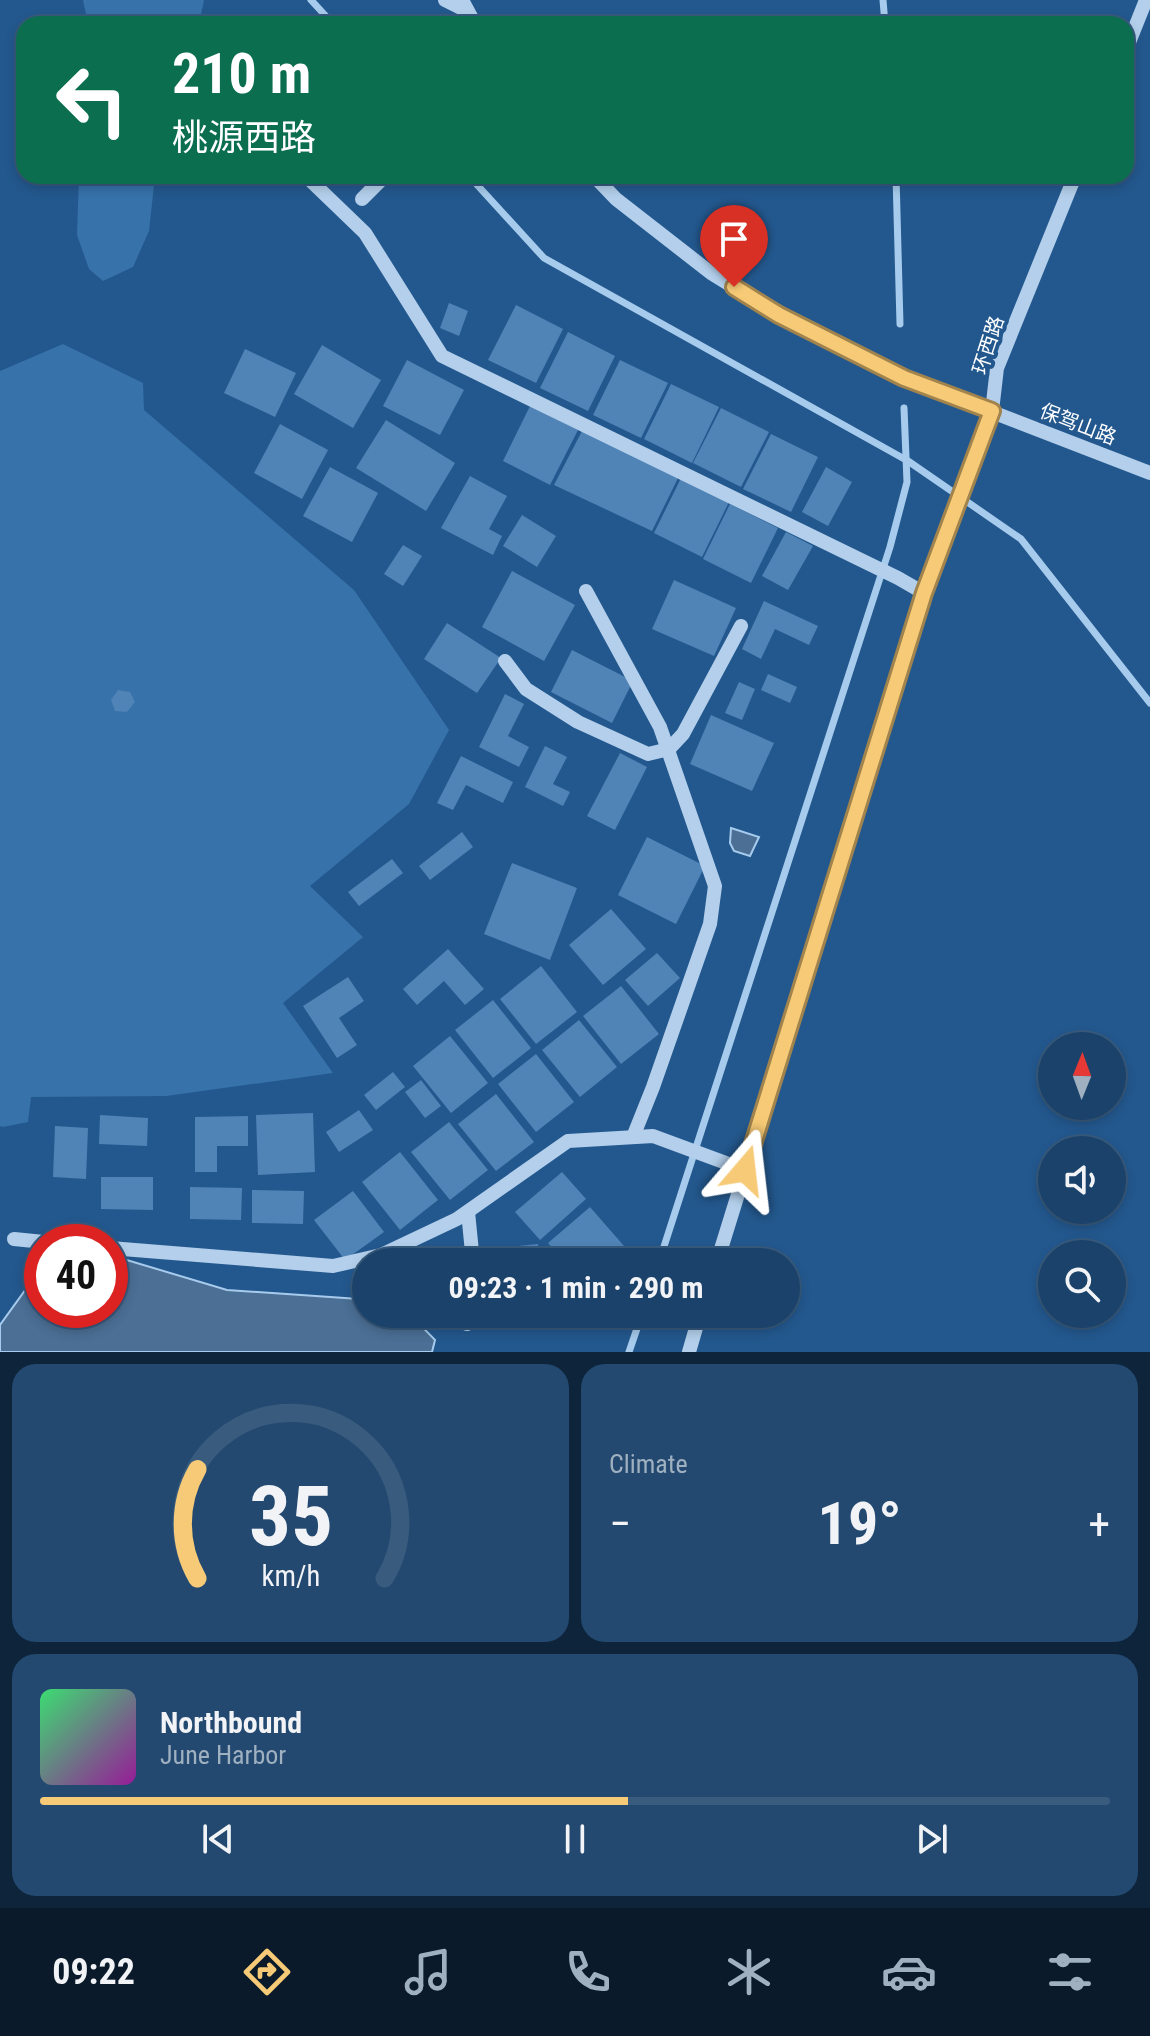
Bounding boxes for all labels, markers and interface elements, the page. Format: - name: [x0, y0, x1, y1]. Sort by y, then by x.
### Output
- text: 210 m: [172, 41, 311, 107]
- icon: left: [40, 48, 144, 152]
- text: 桃源西路: [172, 117, 316, 159]
- pin: [700, 205, 768, 287]
- icon: arrive: [712, 217, 756, 261]
- street label: 环西路: [967, 313, 1009, 377]
- street label: 保驾山路: [1036, 398, 1120, 450]
- north arrow: [1038, 1032, 1126, 1120]
- map controls: [1038, 1032, 1126, 1328]
- position arrow: [703, 1128, 787, 1212]
- button: sound: [1038, 1136, 1126, 1224]
- speed limit sign: 40: [24, 1224, 128, 1328]
- button: search: [1038, 1240, 1126, 1328]
- text: 09:23 · 1 min · 290 m: [449, 1270, 703, 1305]
- text: Climate: [609, 1449, 688, 1479]
- text: 35: [248, 1468, 333, 1565]
- text: 19°: [818, 1488, 902, 1559]
- text: −: [609, 1498, 631, 1550]
- text: +: [1088, 1498, 1110, 1550]
- text: km/h: [261, 1559, 320, 1593]
- text: Northbound: [160, 1705, 302, 1740]
- text: June Harbor: [160, 1740, 286, 1770]
- icon: previous: [196, 1817, 240, 1861]
- icon: pause: [553, 1817, 597, 1861]
- icon: next: [910, 1817, 954, 1861]
- icon: directions: [239, 1944, 295, 2000]
- icon: music: [400, 1944, 456, 2000]
- icon: phone: [560, 1944, 616, 2000]
- icon: climate: [721, 1944, 777, 2000]
- icon: car: [881, 1944, 937, 2000]
- icon: filters: [1042, 1944, 1098, 2000]
- text: 09:22: [52, 1951, 135, 1993]

